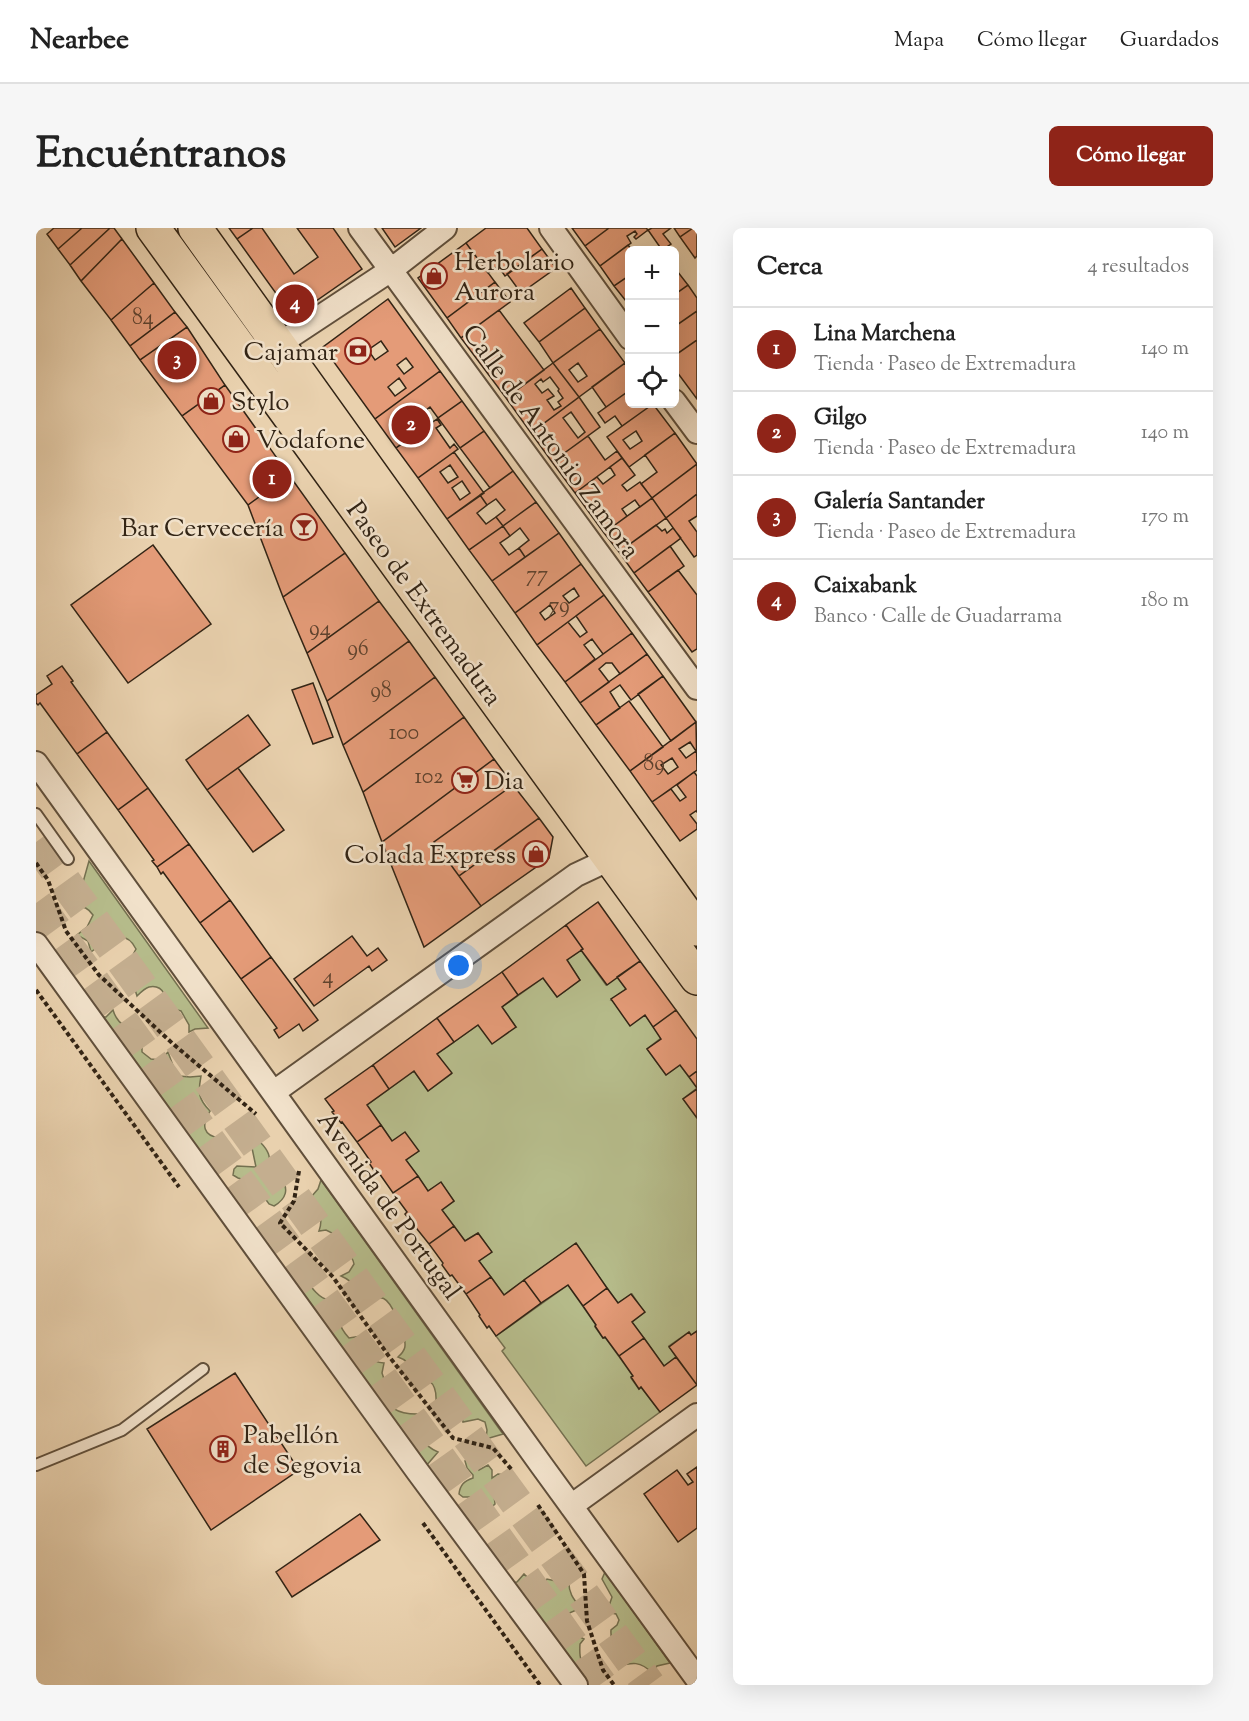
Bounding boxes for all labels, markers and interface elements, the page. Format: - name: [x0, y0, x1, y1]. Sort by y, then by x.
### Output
- text: Nearbee: [30, 21, 129, 61]
- text: Mapa: [894, 26, 944, 56]
- text: Cómo llegar: [977, 26, 1087, 56]
- text: Guardados: [1120, 26, 1219, 56]
- text: Encuéntranos: [36, 126, 286, 186]
- button: Cómo llegar: [1049, 126, 1213, 186]
- place label: Herbolario Aurora: [454, 245, 575, 312]
- map controls: [625, 246, 679, 408]
- button: +: [625, 246, 679, 300]
- text: Cerca: [757, 249, 823, 286]
- text: 4 resultados: [1087, 253, 1189, 282]
- shop icon: Herbolario Aurora: [419, 261, 449, 291]
- pin: 4: [276, 282, 314, 326]
- button: −: [625, 300, 679, 354]
- house number: 84: [132, 303, 154, 335]
- street label: Calle de Antonio Zamora: [452, 317, 648, 567]
- text: Lina Marchena: [814, 319, 956, 351]
- place label: Cajamar: [244, 335, 338, 372]
- text: 1: [773, 335, 780, 364]
- text: 140 m: [1141, 335, 1189, 364]
- bank icon: Cajamar: [343, 336, 373, 366]
- pin: 3: [158, 338, 196, 382]
- text: Tienda · Paseo de Extremadura: [814, 351, 1076, 380]
- button: locate: [625, 354, 679, 408]
- place label: Stylo: [231, 385, 289, 422]
- shop icon: Stylo: [196, 386, 226, 416]
- pin: 2: [392, 402, 430, 448]
- text: Gilgo: [814, 403, 867, 435]
- text: 2: [772, 419, 781, 448]
- text: 140 m: [1141, 419, 1189, 448]
- place label: Vodafone: [256, 423, 365, 460]
- shop icon: Vodafone: [221, 424, 251, 454]
- text: Tienda · Paseo de Extremadura: [814, 435, 1076, 464]
- pin: 1: [252, 456, 292, 502]
- text: Galería Santander: [814, 487, 985, 519]
- street label: Paseo de Extremadura: [336, 494, 510, 715]
- text: 3: [772, 503, 781, 532]
- text: 170 m: [1141, 503, 1189, 532]
- place label: Bar Cervecería: [121, 511, 284, 548]
- bar icon: Bar Cervecería: [289, 512, 319, 542]
- text: Tienda · Paseo de Extremadura: [814, 519, 1076, 548]
- house number: 77: [526, 560, 548, 592]
- text: Caixabank: [814, 571, 917, 603]
- text: 4: [771, 587, 782, 616]
- text: 180 m: [1141, 587, 1189, 616]
- house number: 79: [548, 591, 570, 623]
- text: Banco · Calle de Guadarrama: [814, 603, 1062, 632]
- house number: 94: [309, 614, 331, 646]
- house number: 96: [347, 634, 369, 666]
- house number: 98: [370, 676, 392, 708]
- house number: 100: [389, 718, 419, 750]
- house number: 89: [643, 749, 665, 781]
- house number: 102: [415, 762, 443, 794]
- place label: Dia: [484, 764, 524, 801]
- supermarket icon: Dia: [450, 765, 480, 795]
- place label: Colada Express: [344, 838, 516, 875]
- shop icon: Colada Express: [521, 839, 551, 869]
- your location: [444, 951, 473, 980]
- house number: 4: [322, 962, 334, 994]
- street label: Avenida de Portugal: [307, 1105, 469, 1308]
- place label: Pabellón de Segovia: [243, 1418, 362, 1485]
- building icon: Pabellón de Segovia: [208, 1434, 238, 1464]

